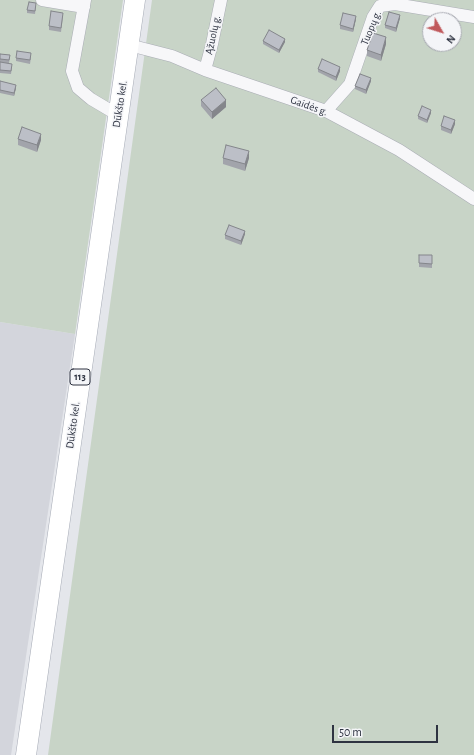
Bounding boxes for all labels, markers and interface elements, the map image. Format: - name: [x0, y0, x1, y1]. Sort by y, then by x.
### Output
- street label: Tuopų g.: [358, 9, 384, 47]
- north arrow: [422, 12, 462, 52]
- street label: Ąžuolų g.: [202, 14, 224, 56]
- text: N: [444, 33, 458, 46]
- street label: Dūkšto kel.: [110, 80, 130, 128]
- street label: Gaidės g.: [289, 93, 329, 119]
- road number: 113: [70, 369, 90, 385]
- street label: Dūkšto kel.: [63, 401, 83, 449]
- scale bar: [334, 717, 440, 743]
- text: 50 m: [339, 726, 362, 738]

